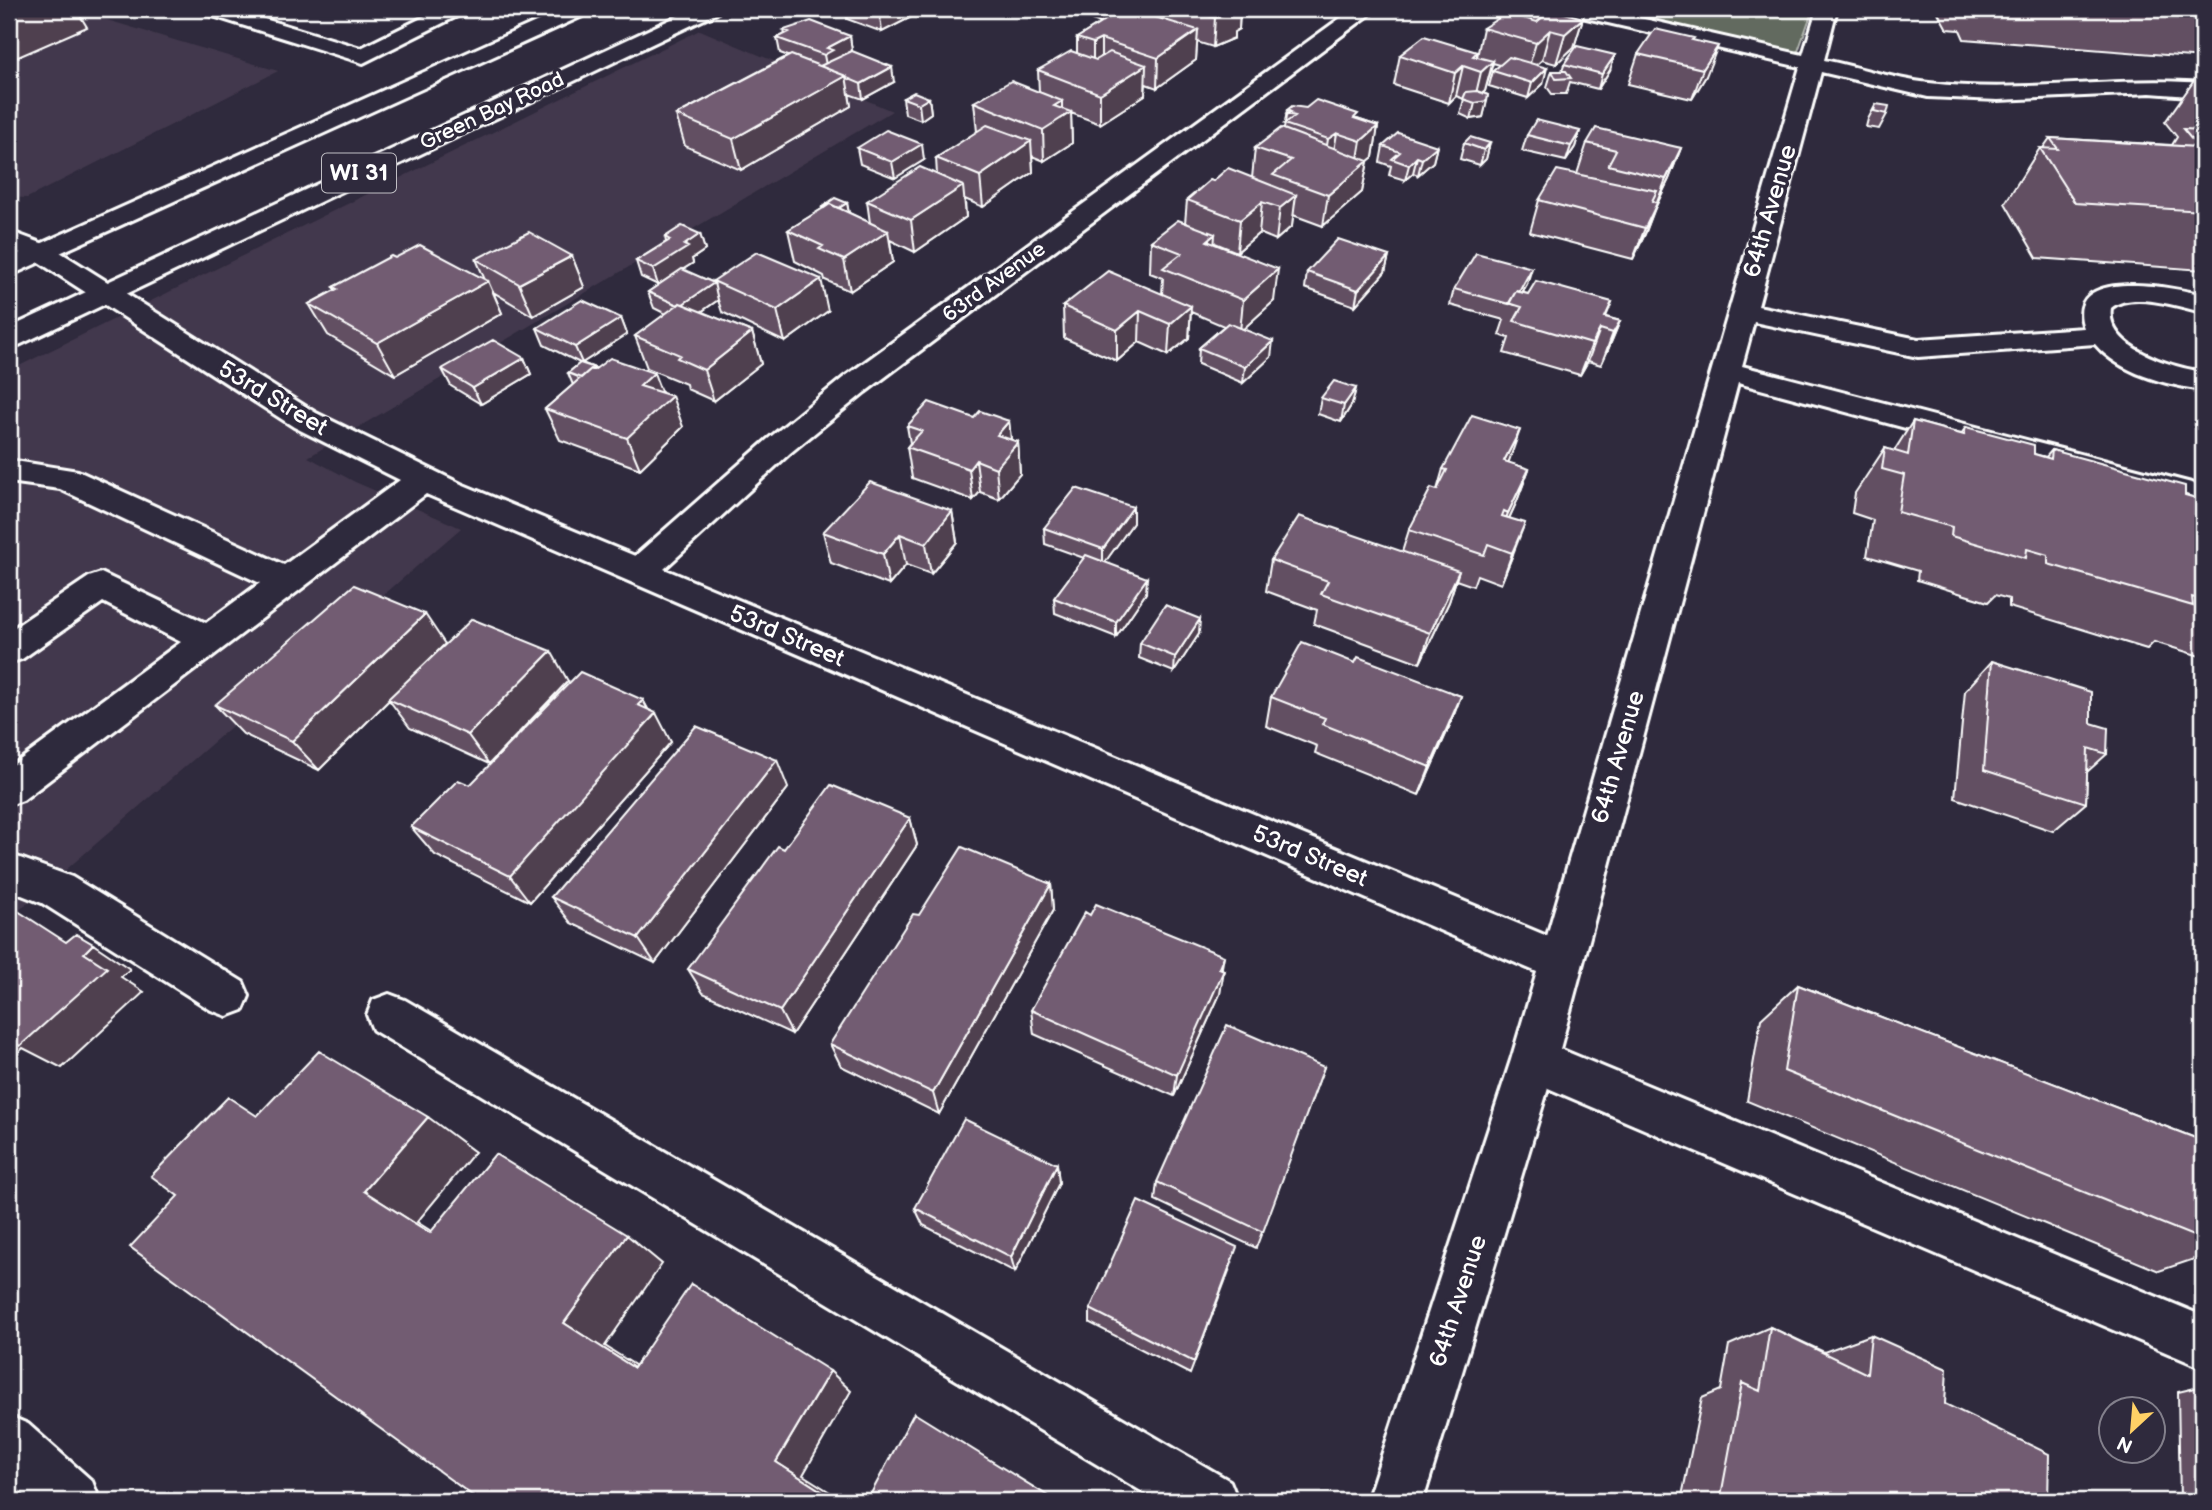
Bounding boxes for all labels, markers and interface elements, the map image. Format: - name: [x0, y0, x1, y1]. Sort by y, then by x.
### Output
- street label: Green Bay Road: [416, 67, 568, 155]
- street label: 64th Avenue: [1737, 141, 1803, 281]
- road number: WI 31: [322, 154, 396, 192]
- street label: 63rd Avenue: [938, 236, 1050, 328]
- street label: 53rd Street: [213, 354, 333, 442]
- street label: 53rd Street: [725, 599, 850, 673]
- street label: 64th Avenue: [1585, 687, 1651, 827]
- street label: 53rd Street: [1248, 819, 1373, 893]
- street label: 64th Avenue: [1423, 1231, 1493, 1371]
- north arrow: [2096, 1394, 2166, 1464]
- text: N: [2114, 1430, 2137, 1457]

